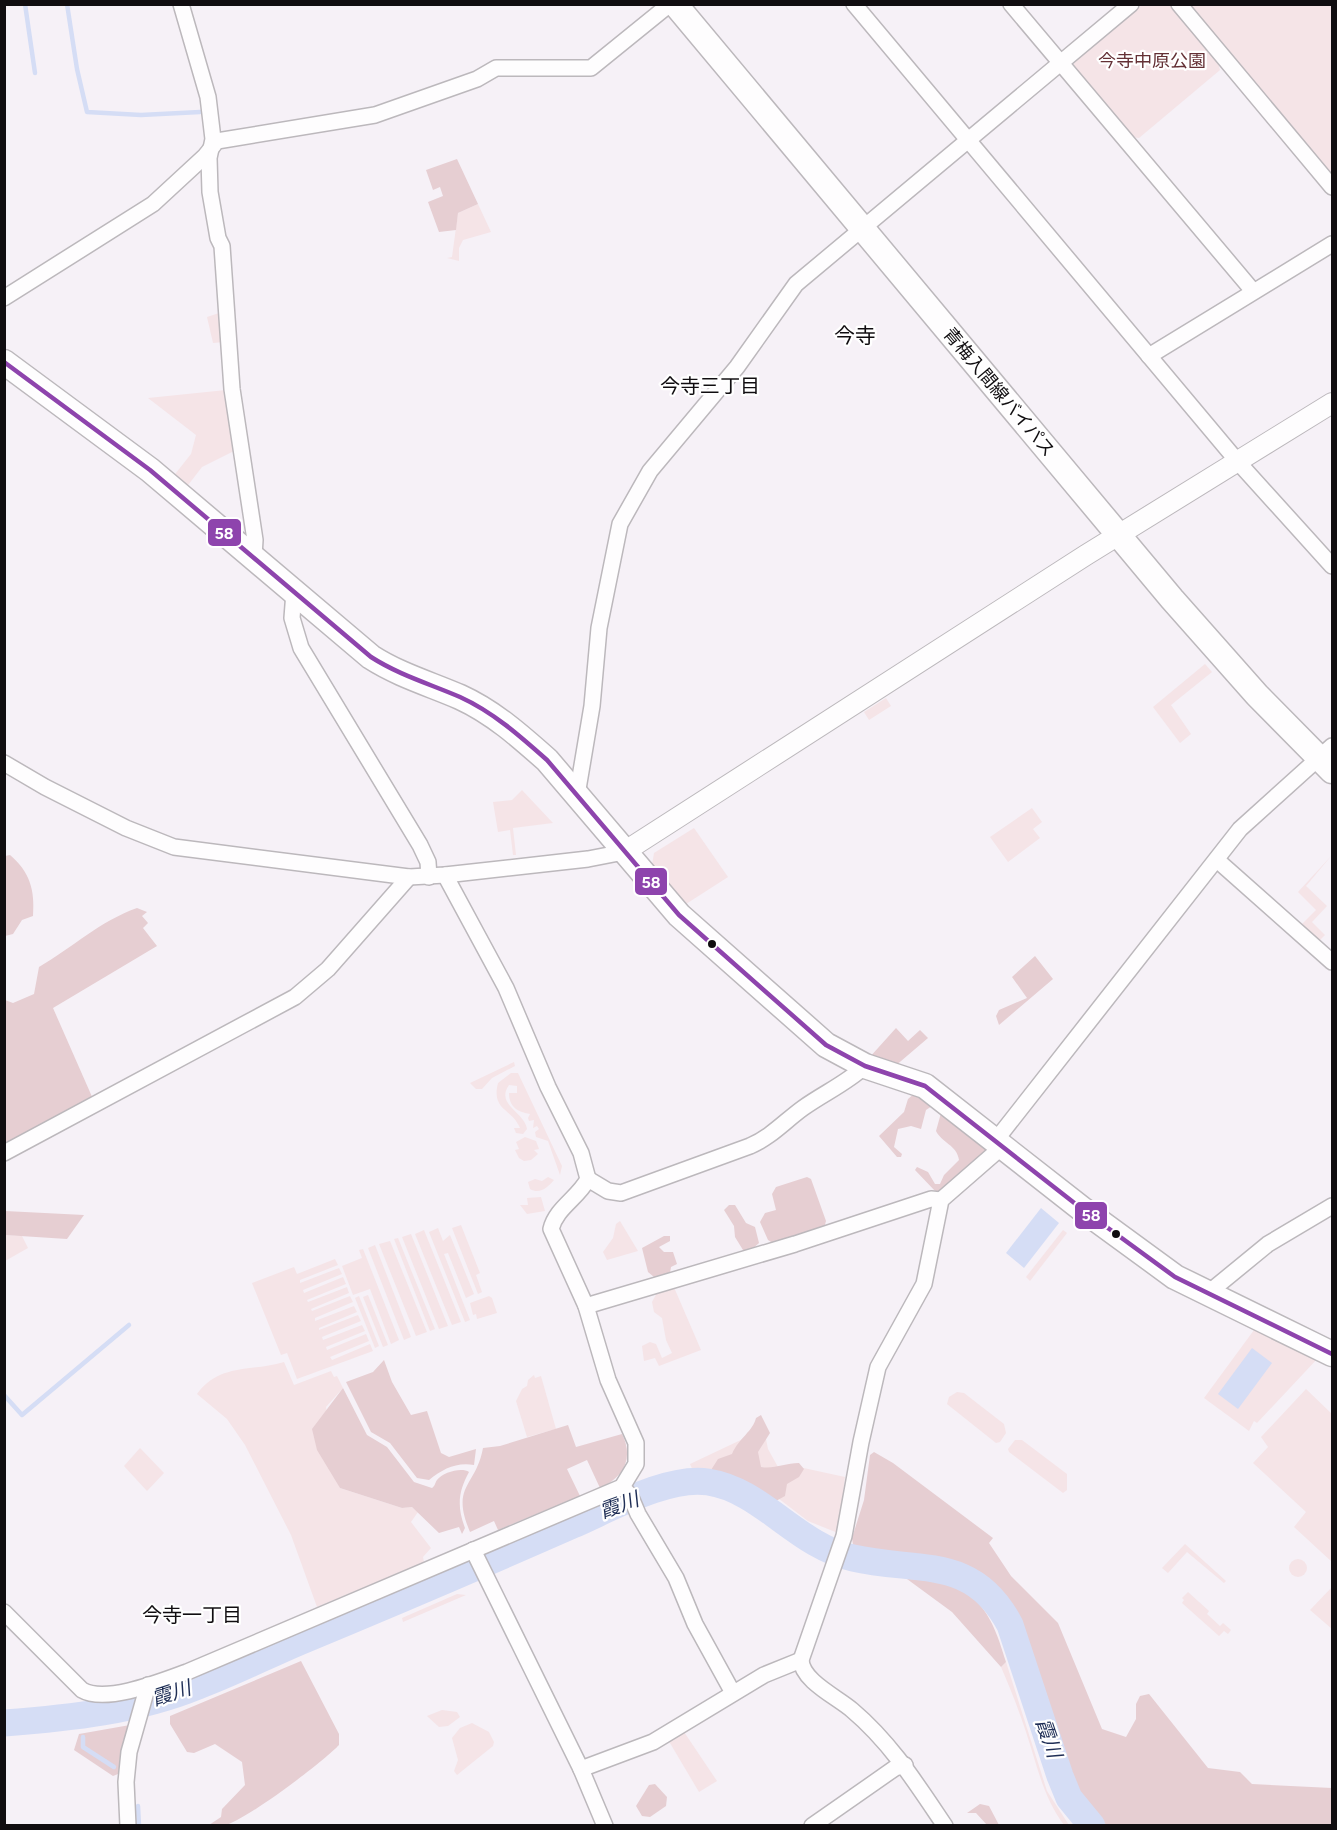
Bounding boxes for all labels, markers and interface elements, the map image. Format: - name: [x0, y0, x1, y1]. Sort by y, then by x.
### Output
- park label: 今寺中原公園: [1098, 50, 1206, 72]
- district label: 今寺: [834, 323, 876, 348]
- street label: 青梅入間線バイパス: [939, 323, 1059, 461]
- district label: 今寺三丁目: [660, 374, 760, 398]
- line badge: 58: [207, 518, 242, 547]
- text: 58: [214, 524, 234, 543]
- line badge: 58: [634, 867, 668, 896]
- text: 58: [641, 873, 661, 892]
- unlabelled marker: [706, 938, 718, 950]
- line badge: 58: [1074, 1201, 1108, 1230]
- text: 58: [1081, 1206, 1101, 1225]
- unlabelled marker: [1110, 1228, 1122, 1240]
- water label: 霞川: [596, 1486, 644, 1523]
- district label: 今寺一丁目: [142, 1603, 242, 1627]
- water label: 霞川: [148, 1675, 196, 1711]
- water label: 霞川: [1031, 1715, 1068, 1763]

